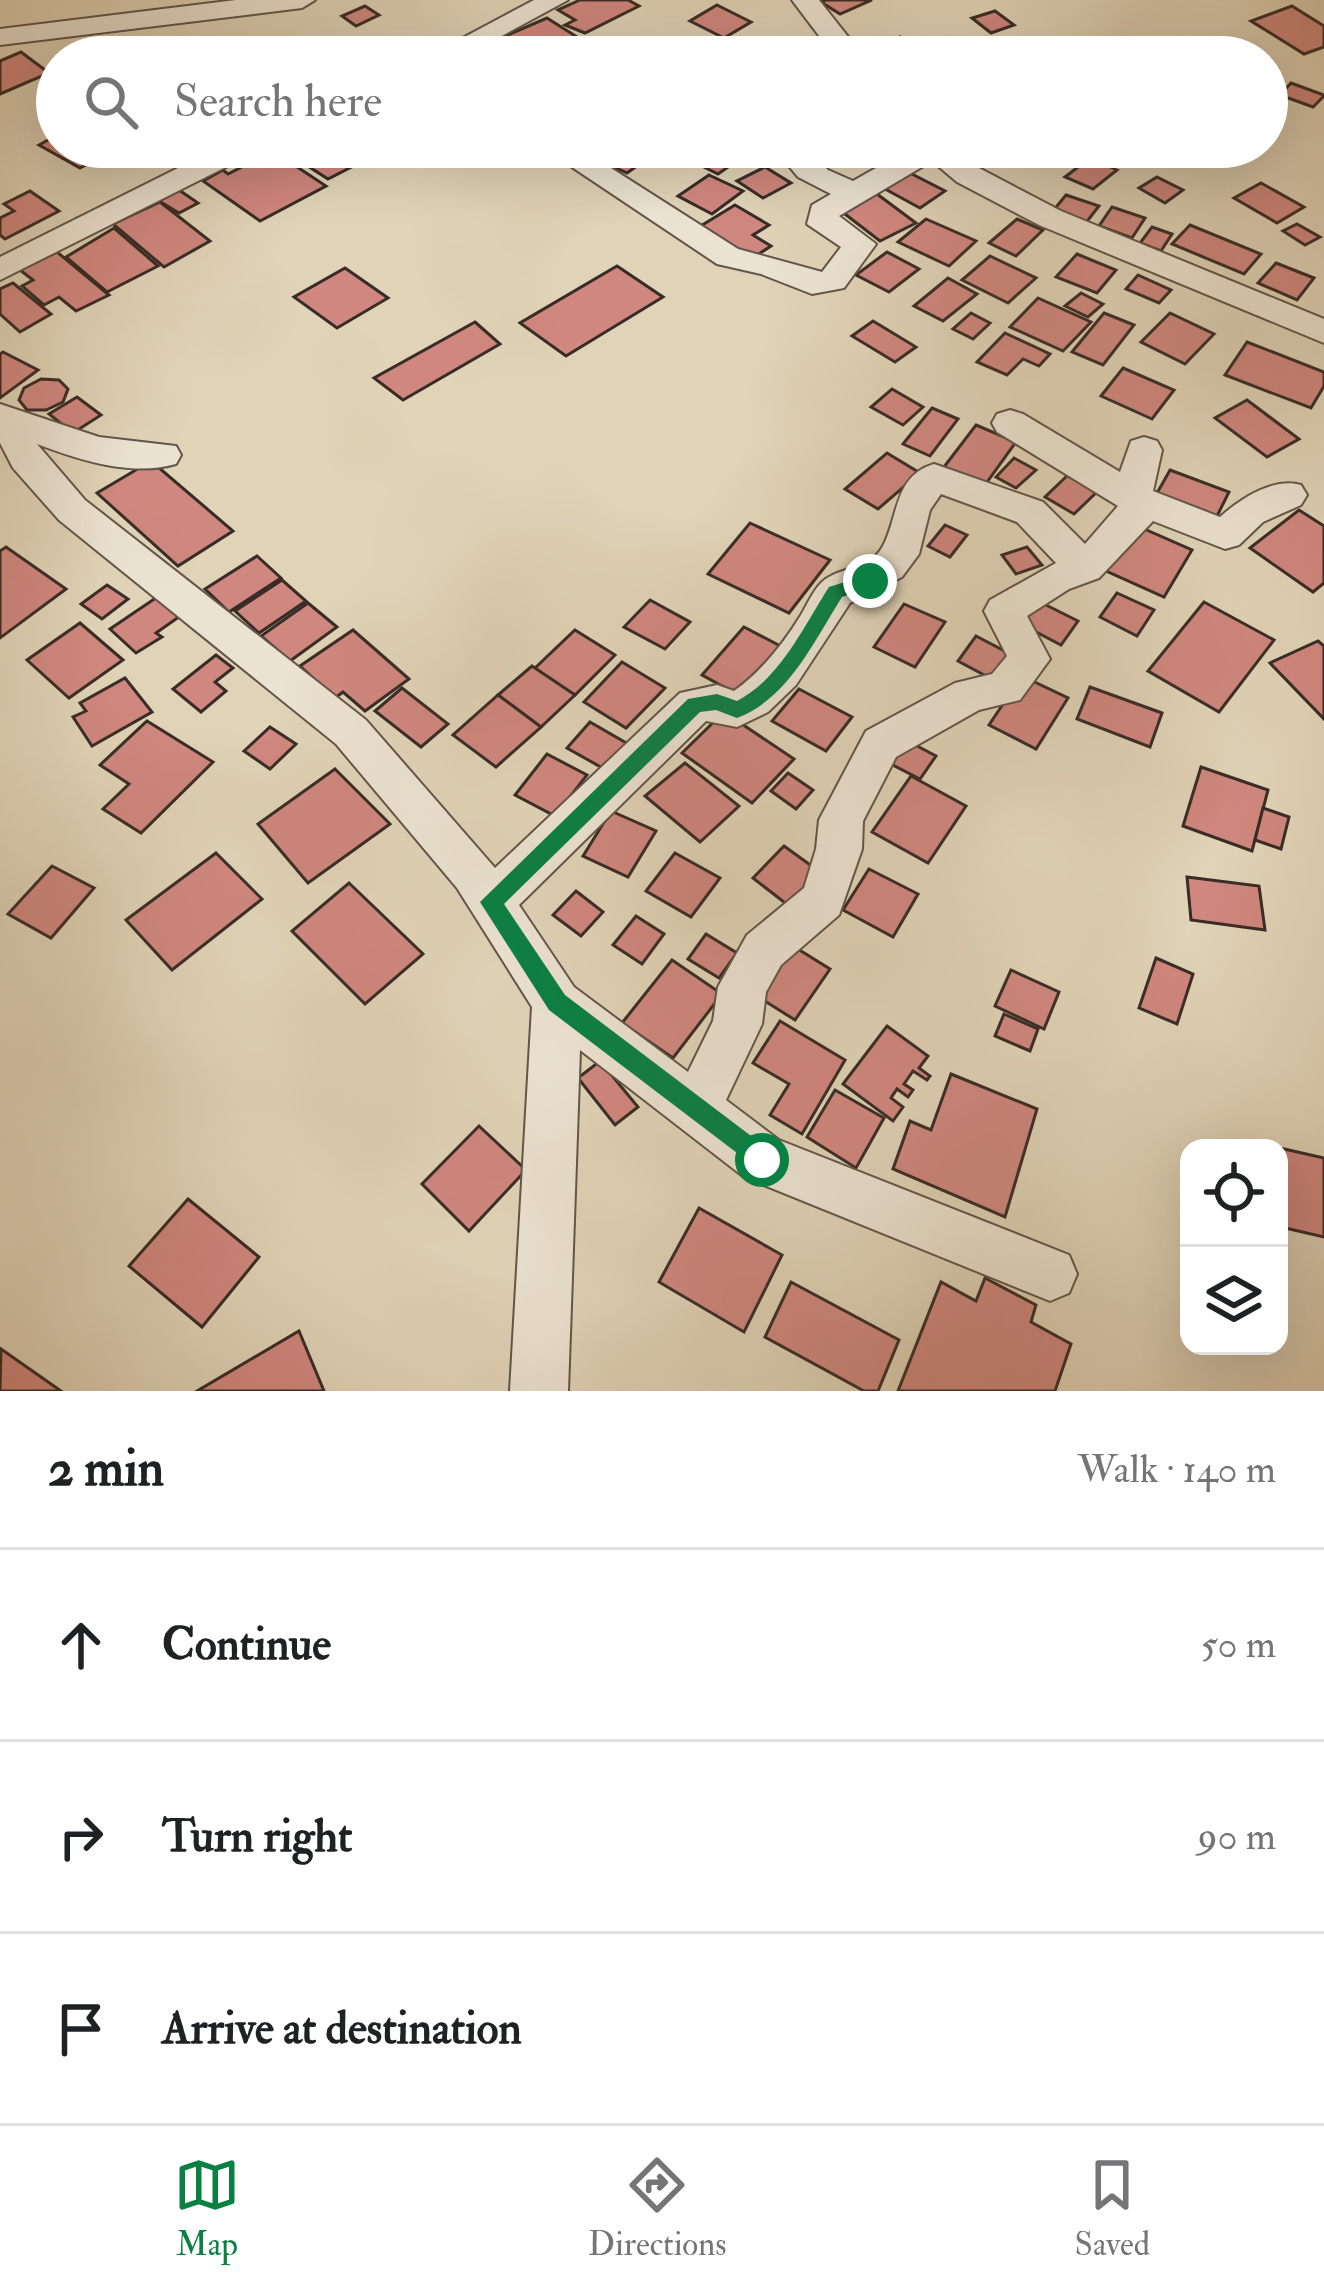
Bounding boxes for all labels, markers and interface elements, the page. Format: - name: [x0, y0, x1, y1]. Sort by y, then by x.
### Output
- search box: [36, 36, 1288, 168]
- icon: search: [78, 69, 144, 135]
- text: Search here: [174, 74, 382, 130]
- route end: [843, 554, 897, 608]
- route start: [735, 1133, 789, 1187]
- map controls: [1180, 1139, 1288, 1355]
- button: locate: [1180, 1139, 1288, 1247]
- button: layers: [1180, 1247, 1288, 1355]
- text: 2 min: [48, 1437, 164, 1501]
- text: Walk · 140 m: [1078, 1445, 1276, 1494]
- icon: ahead: [48, 1612, 114, 1678]
- text: Continue: [162, 1617, 331, 1673]
- text: 50 m: [1201, 1620, 1276, 1669]
- icon: right: [48, 1804, 114, 1870]
- text: Turn right: [162, 1809, 352, 1865]
- text: 90 m: [1198, 1812, 1276, 1861]
- icon: arrive: [48, 1996, 114, 2062]
- text: Arrive at destination: [162, 2001, 522, 2057]
- tab: Map: [174, 2152, 240, 2265]
- tab: Directions: [588, 2152, 727, 2265]
- tab: Saved: [1075, 2152, 1150, 2265]

